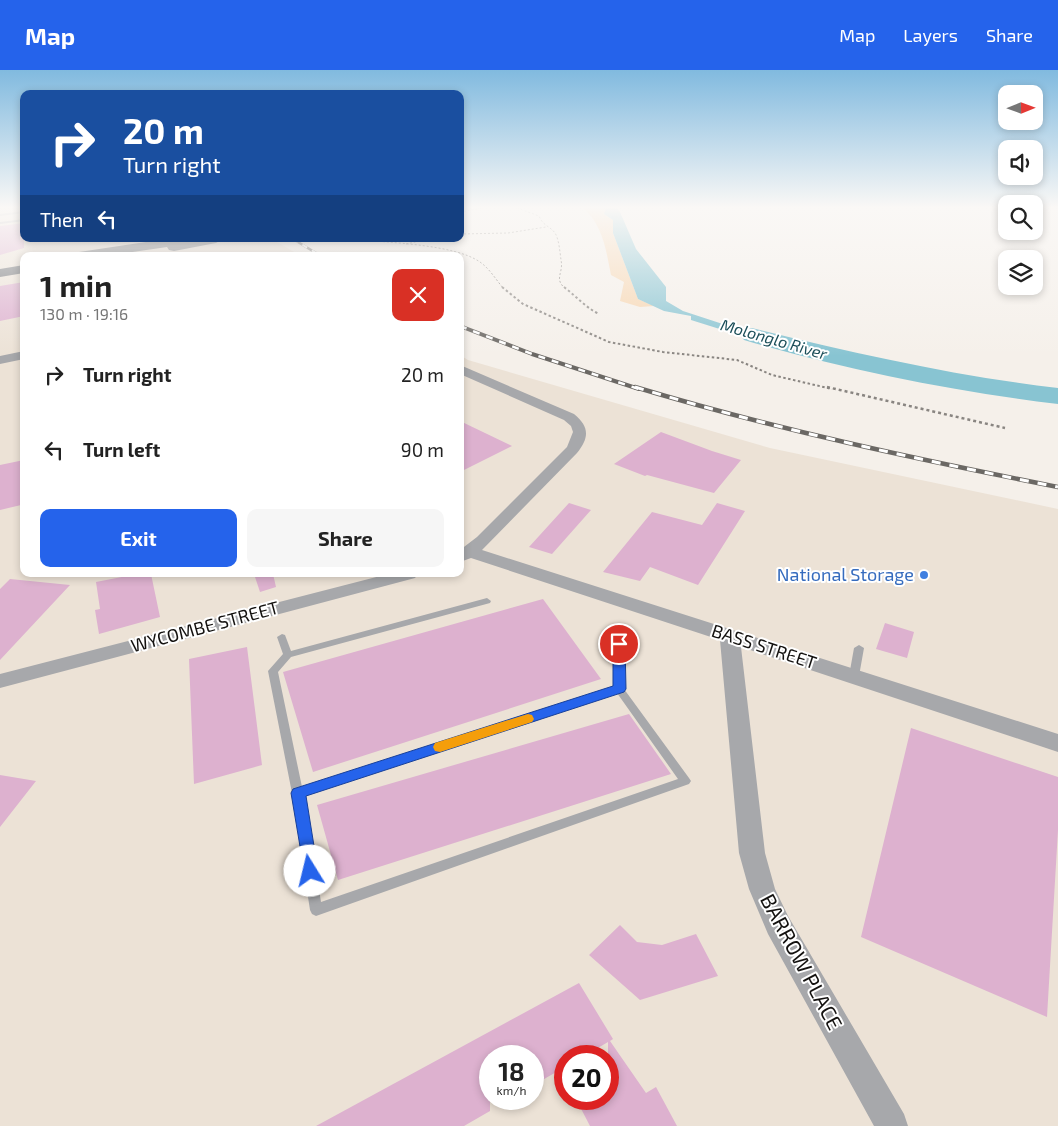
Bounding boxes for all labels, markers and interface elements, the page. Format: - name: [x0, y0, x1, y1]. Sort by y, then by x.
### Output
- text: Map: [25, 21, 75, 50]
- text: Map: [839, 24, 875, 46]
- text: Layers: [903, 24, 958, 46]
- text: Share: [986, 24, 1033, 46]
- north arrow: [998, 85, 1042, 130]
- map controls: [998, 85, 1043, 295]
- text: 20 m: [123, 109, 204, 151]
- icon: right: [40, 110, 105, 175]
- button: sound: [998, 140, 1043, 185]
- text: Turn right: [123, 151, 221, 177]
- button: search: [998, 195, 1043, 240]
- icon: left: [93, 205, 121, 233]
- text: Then: [40, 208, 83, 231]
- button: layers: [998, 250, 1043, 295]
- text: 1 min: [40, 267, 112, 303]
- button: close: [392, 269, 444, 321]
- text: 130 m · 19:16: [40, 304, 128, 323]
- water label: Molonglo River: [719, 314, 830, 363]
- icon: right: [40, 361, 68, 389]
- text: Turn right: [83, 363, 171, 386]
- text: 20 m: [401, 363, 444, 386]
- icon: left: [40, 436, 68, 464]
- text: Turn left: [83, 438, 160, 461]
- text: 90 m: [401, 438, 444, 461]
- button: Exit: [40, 509, 237, 567]
- button: Share: [247, 509, 444, 567]
- place label: National Storage: [777, 563, 914, 585]
- marker: National Storage: [918, 569, 930, 581]
- street label: WYCOMBE STREET: [128, 596, 282, 656]
- street label: BASS STREET: [709, 619, 820, 673]
- pin: [598, 623, 640, 665]
- icon: arrive: [605, 630, 633, 658]
- position arrow: [283, 844, 335, 896]
- street label: BARROW PLACE: [756, 889, 849, 1033]
- speed limit sign: 20: [554, 1045, 619, 1110]
- text: 18: [498, 1056, 525, 1086]
- text: km/h: [497, 1083, 526, 1097]

